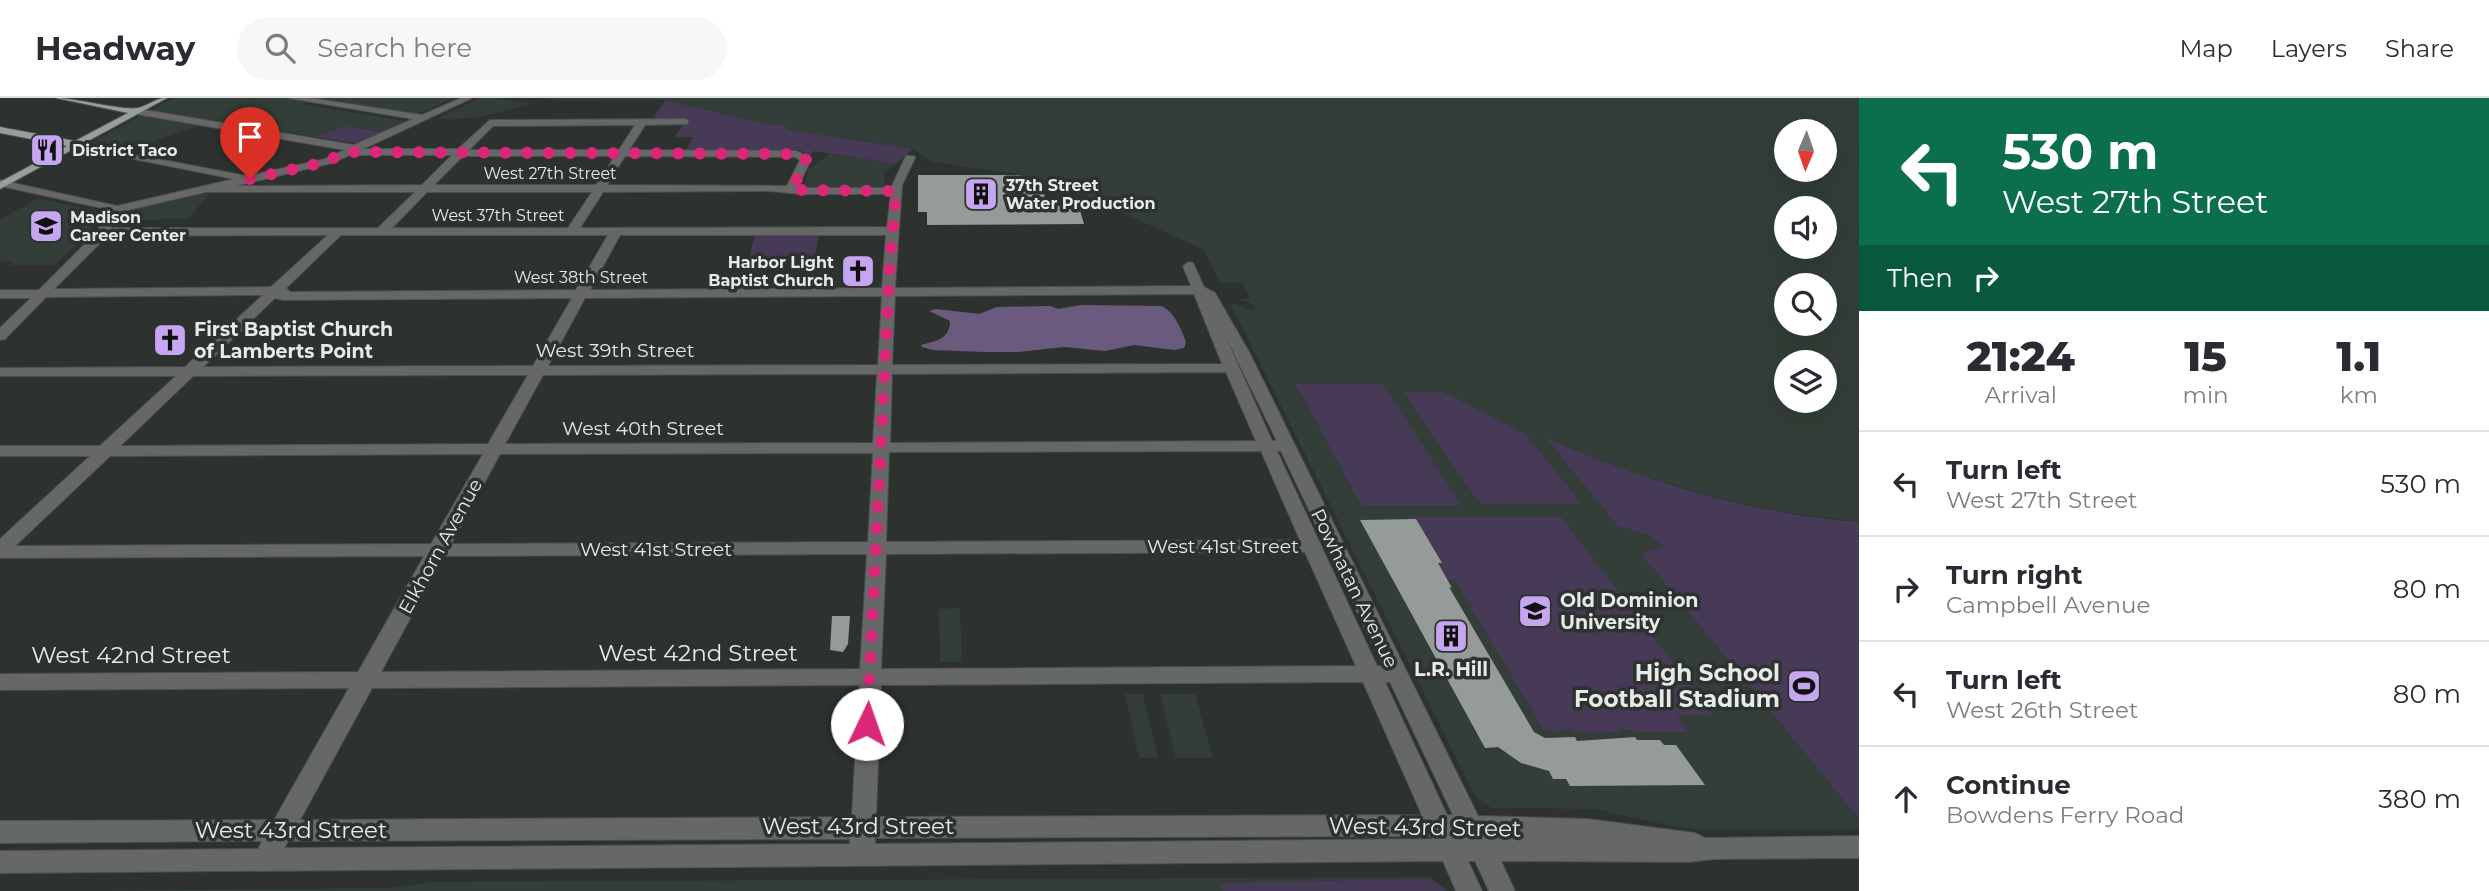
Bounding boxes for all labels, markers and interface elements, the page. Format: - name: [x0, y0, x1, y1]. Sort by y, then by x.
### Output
- search box: [237, 17, 727, 80]
- text: Headway: [35, 28, 195, 68]
- icon: search: [261, 29, 299, 67]
- text: Search here: [317, 32, 472, 64]
- text: Map: [2179, 34, 2233, 63]
- text: Layers: [2271, 34, 2347, 63]
- text: Share: [2385, 34, 2454, 63]
- pin: [220, 107, 280, 179]
- icon: arrive: [231, 118, 269, 156]
- north arrow: [1774, 119, 1838, 182]
- map controls: [1774, 119, 1837, 413]
- text: 530 m: [2002, 122, 2158, 181]
- icon: left: [1887, 126, 1978, 217]
- restaurant icon: District Taco: [28, 131, 66, 169]
- place label: District Taco: [72, 141, 177, 160]
- street label: West 27th Street: [483, 164, 617, 183]
- building icon: 37th Street Water Production: [962, 175, 1000, 213]
- place label: 37th Street Water Production: [1005, 176, 1156, 213]
- text: West 27th Street: [2002, 182, 2268, 221]
- button: sound: [1774, 196, 1837, 259]
- street label: West 37th Street: [432, 206, 565, 225]
- school or university icon: Madison Career Center: [27, 207, 65, 245]
- place label: Madison Career Center: [70, 208, 186, 245]
- church icon: Harbor Light Baptist Church: [839, 252, 877, 290]
- place label: Harbor Light Baptist Church: [708, 253, 834, 290]
- icon: right: [1967, 259, 2005, 297]
- text: Then: [1887, 262, 1953, 294]
- street label: West 38th Street: [514, 268, 649, 287]
- button: search: [1774, 273, 1837, 336]
- place label: First Baptist Church of Lamberts Point: [194, 318, 393, 363]
- church icon: First Baptist Church of Lamberts Point: [151, 321, 189, 359]
- text: 21:24: [1967, 330, 2075, 382]
- text: 15: [2184, 330, 2227, 382]
- text: 1.1: [2336, 330, 2381, 382]
- street label: West 39th Street: [536, 339, 695, 362]
- button: layers: [1774, 350, 1837, 413]
- text: Arrival: [1984, 381, 2057, 409]
- text: min: [2183, 381, 2229, 409]
- text: km: [2340, 381, 2378, 409]
- street label: West 40th Street: [562, 417, 724, 440]
- text: Turn left: [1946, 454, 2062, 486]
- icon: left: [1887, 465, 1925, 503]
- text: 530 m: [2380, 468, 2461, 500]
- street label: Elkhorn Avenue: [394, 475, 487, 618]
- text: West 27th Street: [1946, 486, 2137, 514]
- street label: Powhatan Avenue: [1306, 505, 1403, 671]
- street label: West 41st Street: [1147, 535, 1299, 558]
- street label: West 41st Street: [580, 538, 732, 561]
- text: Turn right: [1946, 559, 2082, 591]
- icon: right: [1887, 570, 1925, 608]
- text: 80 m: [2393, 573, 2461, 605]
- place label: Old Dominion University: [1560, 589, 1699, 634]
- text: Campbell Avenue: [1946, 591, 2150, 619]
- school or university icon: Old Dominion University: [1516, 592, 1554, 630]
- building icon: L.R. Hill: [1432, 617, 1470, 655]
- street label: West 42nd Street: [598, 639, 798, 667]
- street label: West 42nd Street: [31, 641, 231, 669]
- place label: L.R. Hill: [1414, 658, 1488, 681]
- place label: High School Football Stadium: [1574, 659, 1780, 713]
- text: Turn left: [1946, 664, 2062, 696]
- sports icon: High School Football Stadium: [1785, 667, 1823, 705]
- icon: left: [1887, 675, 1925, 713]
- text: 80 m: [2393, 678, 2461, 710]
- position arrow: [830, 687, 904, 761]
- text: West 26th Street: [1946, 696, 2138, 724]
- text: Continue: [1946, 769, 2071, 801]
- icon: ahead: [1887, 780, 1925, 818]
- text: 380 m: [2378, 783, 2461, 815]
- text: Bowdens Ferry Road: [1946, 801, 2184, 829]
- street label: West 43rd Street: [1328, 811, 1522, 843]
- street label: West 43rd Street: [762, 812, 954, 840]
- street label: West 43rd Street: [195, 816, 387, 844]

